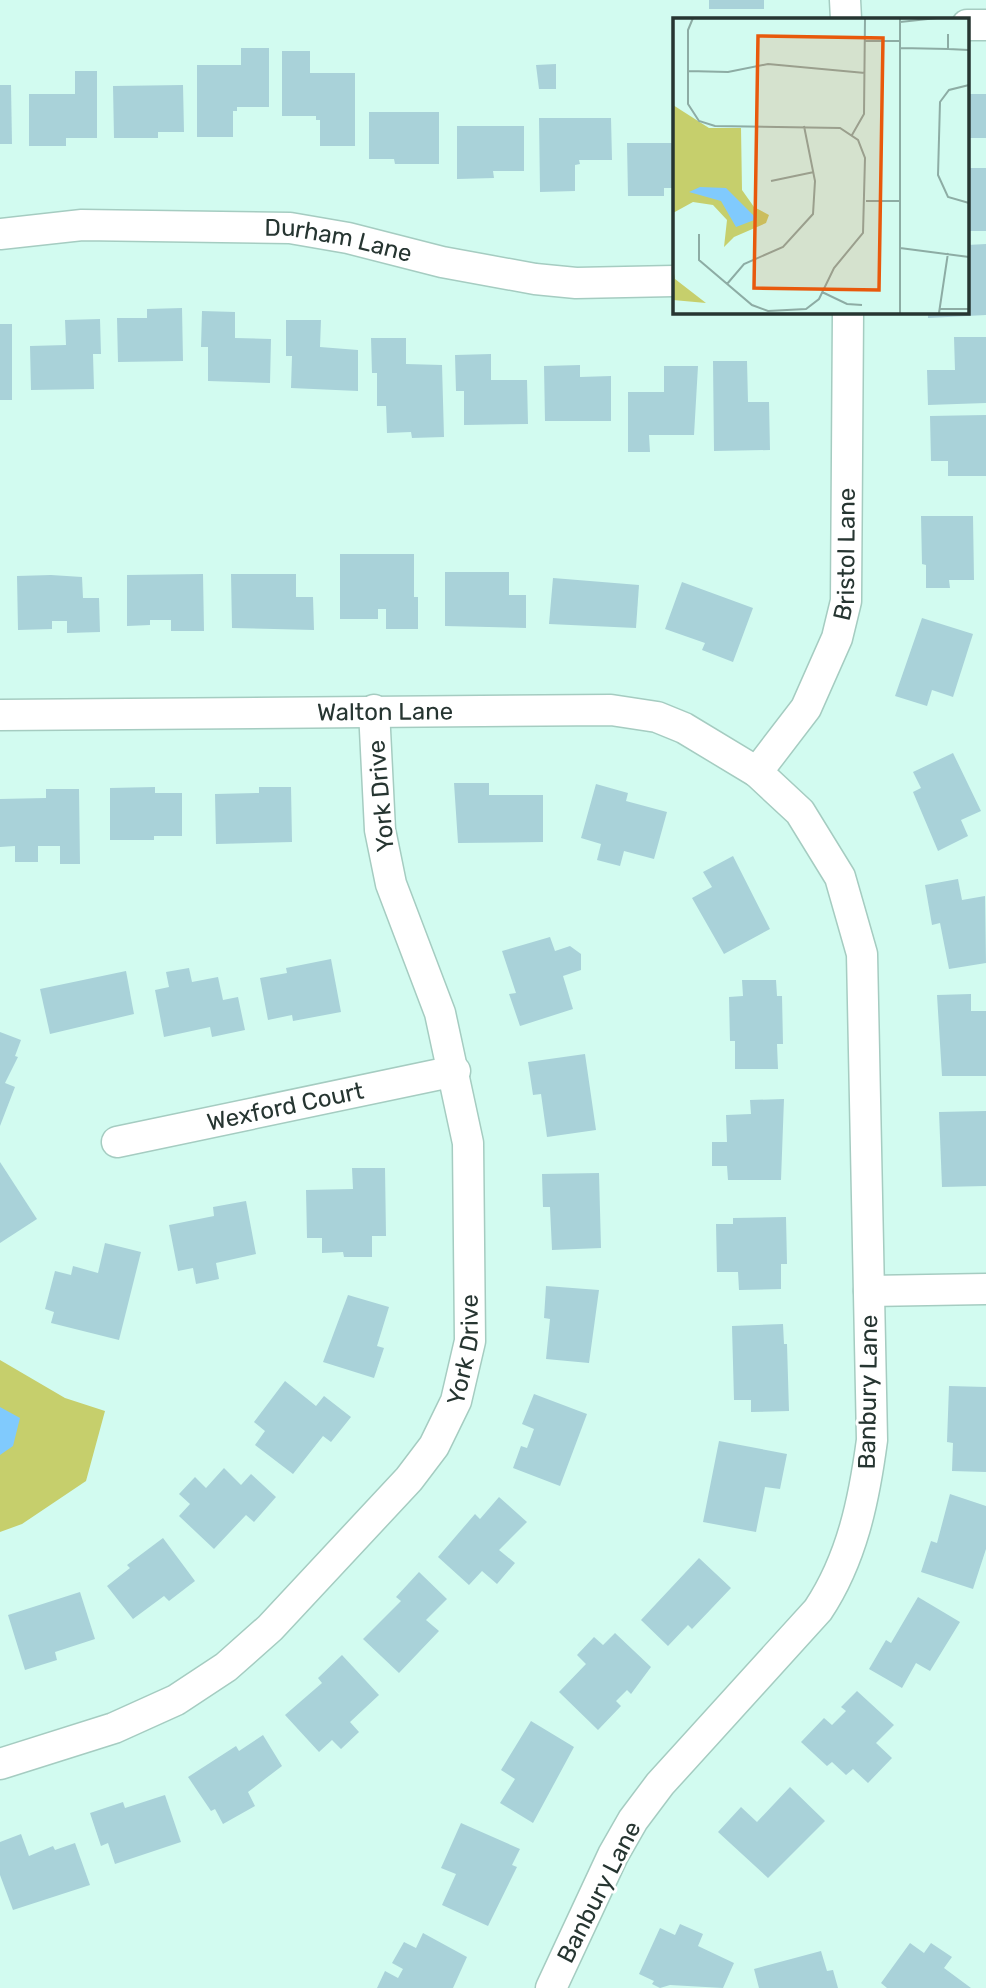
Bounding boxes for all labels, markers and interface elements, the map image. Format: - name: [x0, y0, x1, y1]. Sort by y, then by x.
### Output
- inset map: [673, 18, 968, 313]
- street label: Durham Lane: [264, 214, 415, 268]
- street label: Bristol Lane: [828, 488, 861, 623]
- street label: Walton Lane: [317, 697, 453, 726]
- street label: York Drive: [362, 739, 400, 853]
- street label: Wexford Court: [204, 1077, 366, 1137]
- street label: York Drive: [442, 1294, 485, 1408]
- street label: Banbury Lane: [853, 1314, 883, 1470]
- street label: Banbury Lane: [551, 1817, 647, 1967]

